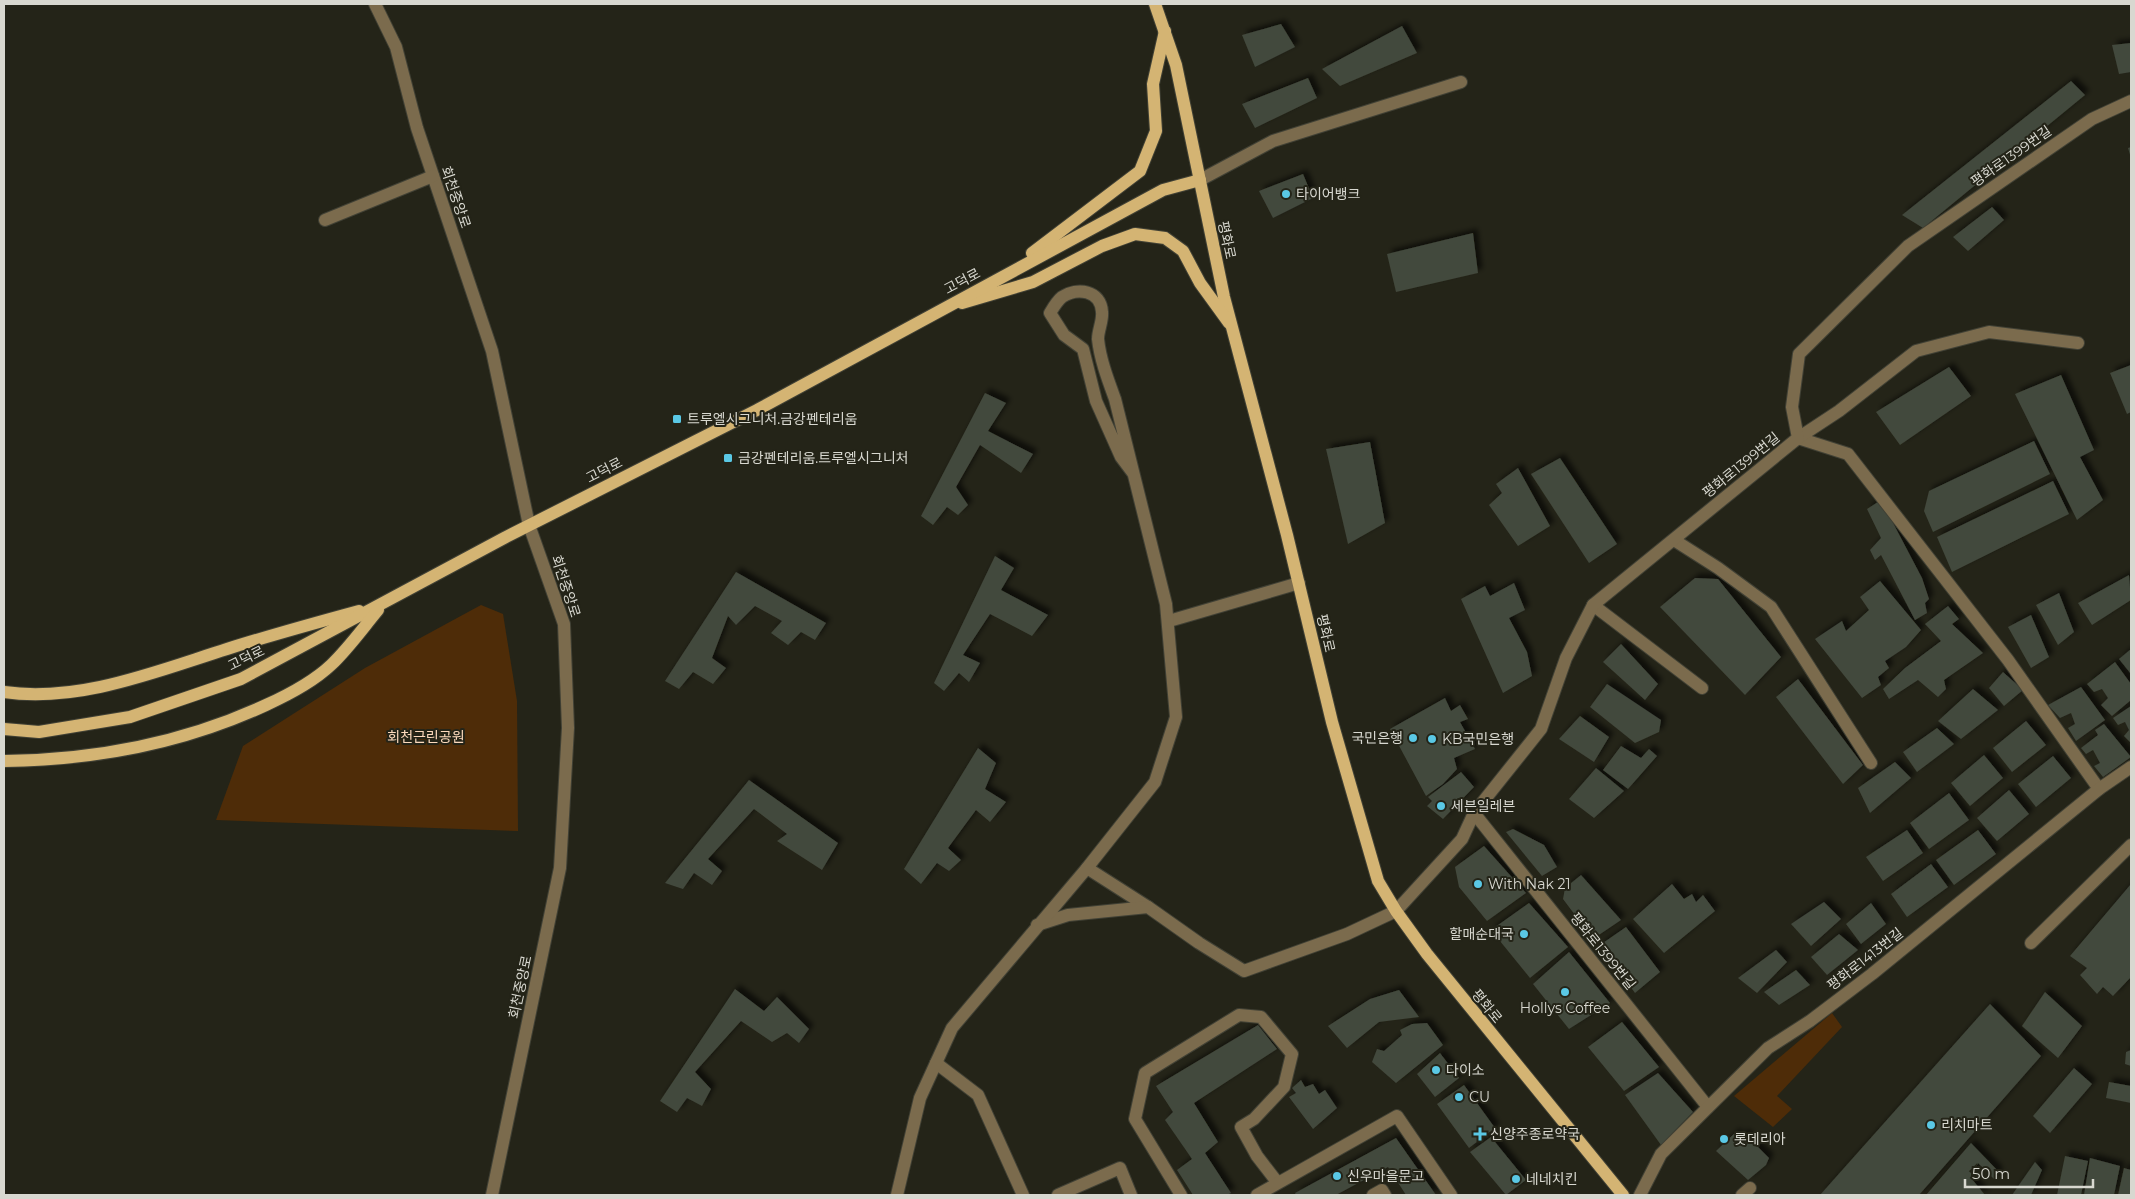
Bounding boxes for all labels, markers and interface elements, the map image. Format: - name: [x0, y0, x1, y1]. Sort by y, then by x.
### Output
- street label: 평화로1399번길: [1967, 122, 2055, 190]
- street label: 회천중앙로: [437, 164, 475, 230]
- place label: 타이어뱅크: [1296, 185, 1361, 203]
- marker: 타이어뱅크: [1280, 188, 1292, 200]
- street label: 평화로: [1214, 219, 1240, 261]
- street label: 고덕로: [941, 264, 983, 298]
- place label: 트루엘시그니처.금강펜테리움: [687, 410, 858, 428]
- marker: 트루엘시그니처.금강펜테리움: [671, 413, 683, 425]
- street label: 평화로1399번길: [1699, 428, 1783, 502]
- place label: 금강펜테리움.트루엘시그니처: [738, 449, 908, 467]
- marker: 금강펜테리움.트루엘시그니처: [722, 452, 734, 464]
- street label: 고덕로: [583, 453, 625, 487]
- street label: 회천중앙로: [547, 553, 585, 620]
- street label: 평화로: [1313, 612, 1339, 654]
- street label: 고덕로: [225, 641, 267, 675]
- park label: 회천근린공원: [387, 728, 465, 746]
- place label: 국민은행: [1351, 729, 1403, 747]
- place label: KB국민은행: [1442, 730, 1514, 748]
- marker: 국민은행: [1407, 732, 1419, 744]
- marker: KB국민은행: [1426, 733, 1438, 745]
- place label: 세븐일레븐: [1451, 797, 1516, 815]
- marker: 세븐일레븐: [1435, 800, 1447, 812]
- place label: With Nak 21: [1488, 875, 1570, 893]
- marker: With Nak 21: [1472, 878, 1484, 890]
- street label: 평화로1399번길: [1566, 909, 1640, 993]
- street label: 평화로1413번길: [1823, 924, 1907, 994]
- place label: 할매순대국: [1450, 925, 1514, 943]
- marker: 할매순대국: [1518, 928, 1530, 940]
- street label: 회천중앙로: [505, 954, 536, 1020]
- street label: 평화로: [1468, 985, 1506, 1027]
- marker: Hollys Coffee: [1559, 986, 1571, 998]
- place label: Hollys Coffee: [1520, 999, 1610, 1017]
- place label: 다이소: [1446, 1061, 1485, 1079]
- marker: 다이소: [1430, 1064, 1442, 1076]
- place label: CU: [1469, 1088, 1490, 1106]
- marker: CU: [1453, 1091, 1465, 1103]
- place label: 리치마트: [1941, 1116, 1993, 1134]
- marker: 리치마트: [1925, 1119, 1937, 1131]
- place label: 신양주종로약국: [1490, 1125, 1580, 1143]
- marker: 신양주종로약국: [1474, 1128, 1486, 1140]
- place label: 롯데리아: [1734, 1130, 1786, 1148]
- marker: 롯데리아: [1718, 1133, 1730, 1145]
- scale bar: [1965, 1156, 2092, 1188]
- text: 50 m: [1972, 1164, 2010, 1183]
- place label: 신우마을문고: [1347, 1167, 1424, 1185]
- marker: 신우마을문고: [1331, 1170, 1343, 1182]
- place label: 네네치킨: [1526, 1170, 1578, 1188]
- marker: 네네치킨: [1510, 1173, 1522, 1185]

